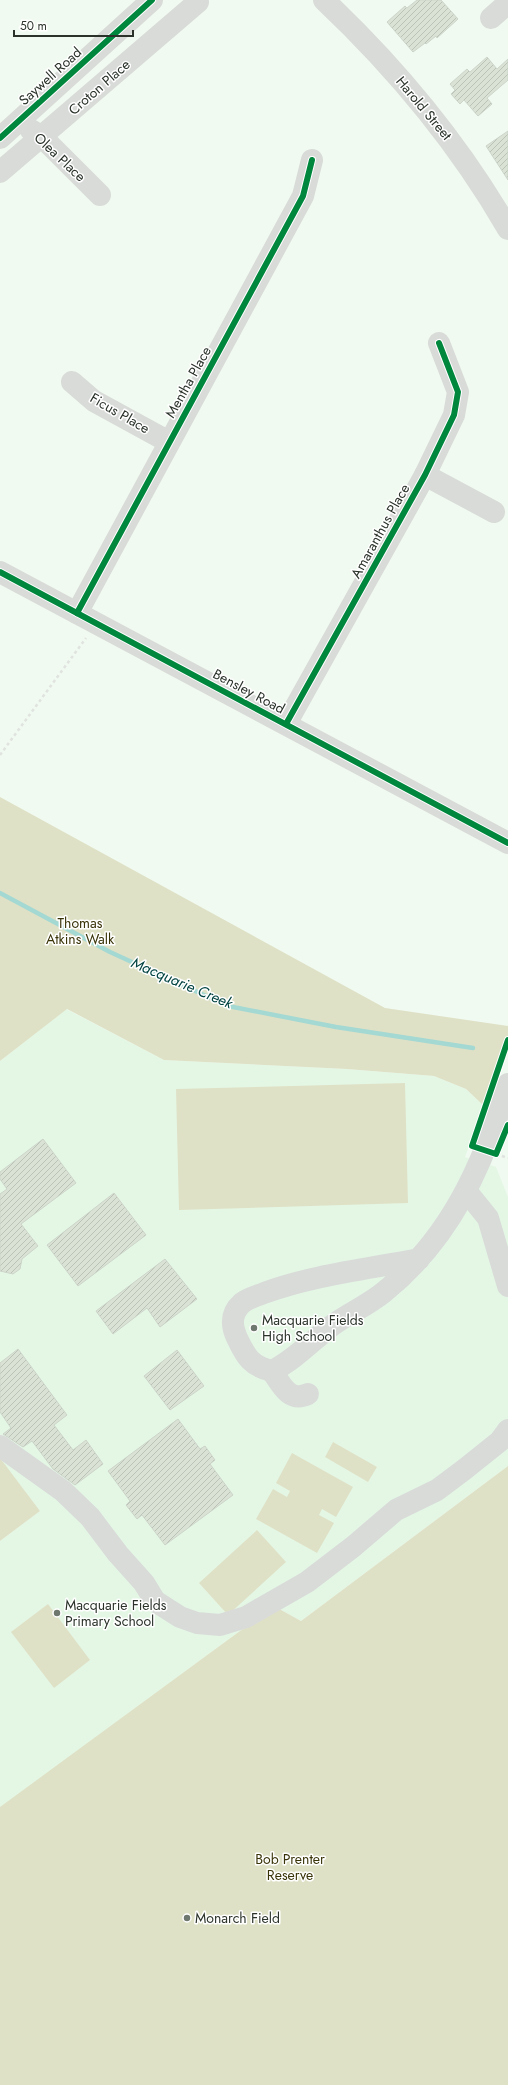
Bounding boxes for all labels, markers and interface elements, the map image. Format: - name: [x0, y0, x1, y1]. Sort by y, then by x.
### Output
- scale bar: [14, 12, 133, 38]
- text: 50 m: [20, 17, 47, 35]
- street label: Saywell Road: [14, 42, 86, 110]
- street label: Croton Place: [64, 55, 134, 119]
- street label: Harold Street: [391, 72, 457, 145]
- street label: Olea Place: [30, 128, 90, 186]
- street label: Mentha Place: [160, 343, 216, 421]
- street label: Ficus Place: [86, 388, 154, 438]
- street label: Amaranthus Place: [346, 480, 414, 582]
- street label: Bensley Road: [210, 664, 288, 718]
- park label: Thomas Atkins Walk: [46, 913, 115, 949]
- water label: Macquarie Creek: [128, 952, 237, 1014]
- place label: Macquarie Fields High School: [262, 1310, 364, 1346]
- marker: Macquarie Fields High School: [249, 1323, 259, 1333]
- place label: Macquarie Fields Primary School: [65, 1595, 167, 1631]
- marker: Macquarie Fields Primary School: [52, 1608, 62, 1618]
- park label: Bob Prenter Reserve: [255, 1849, 325, 1885]
- place label: Monarch Field: [195, 1908, 280, 1928]
- marker: Monarch Field: [182, 1913, 192, 1923]

